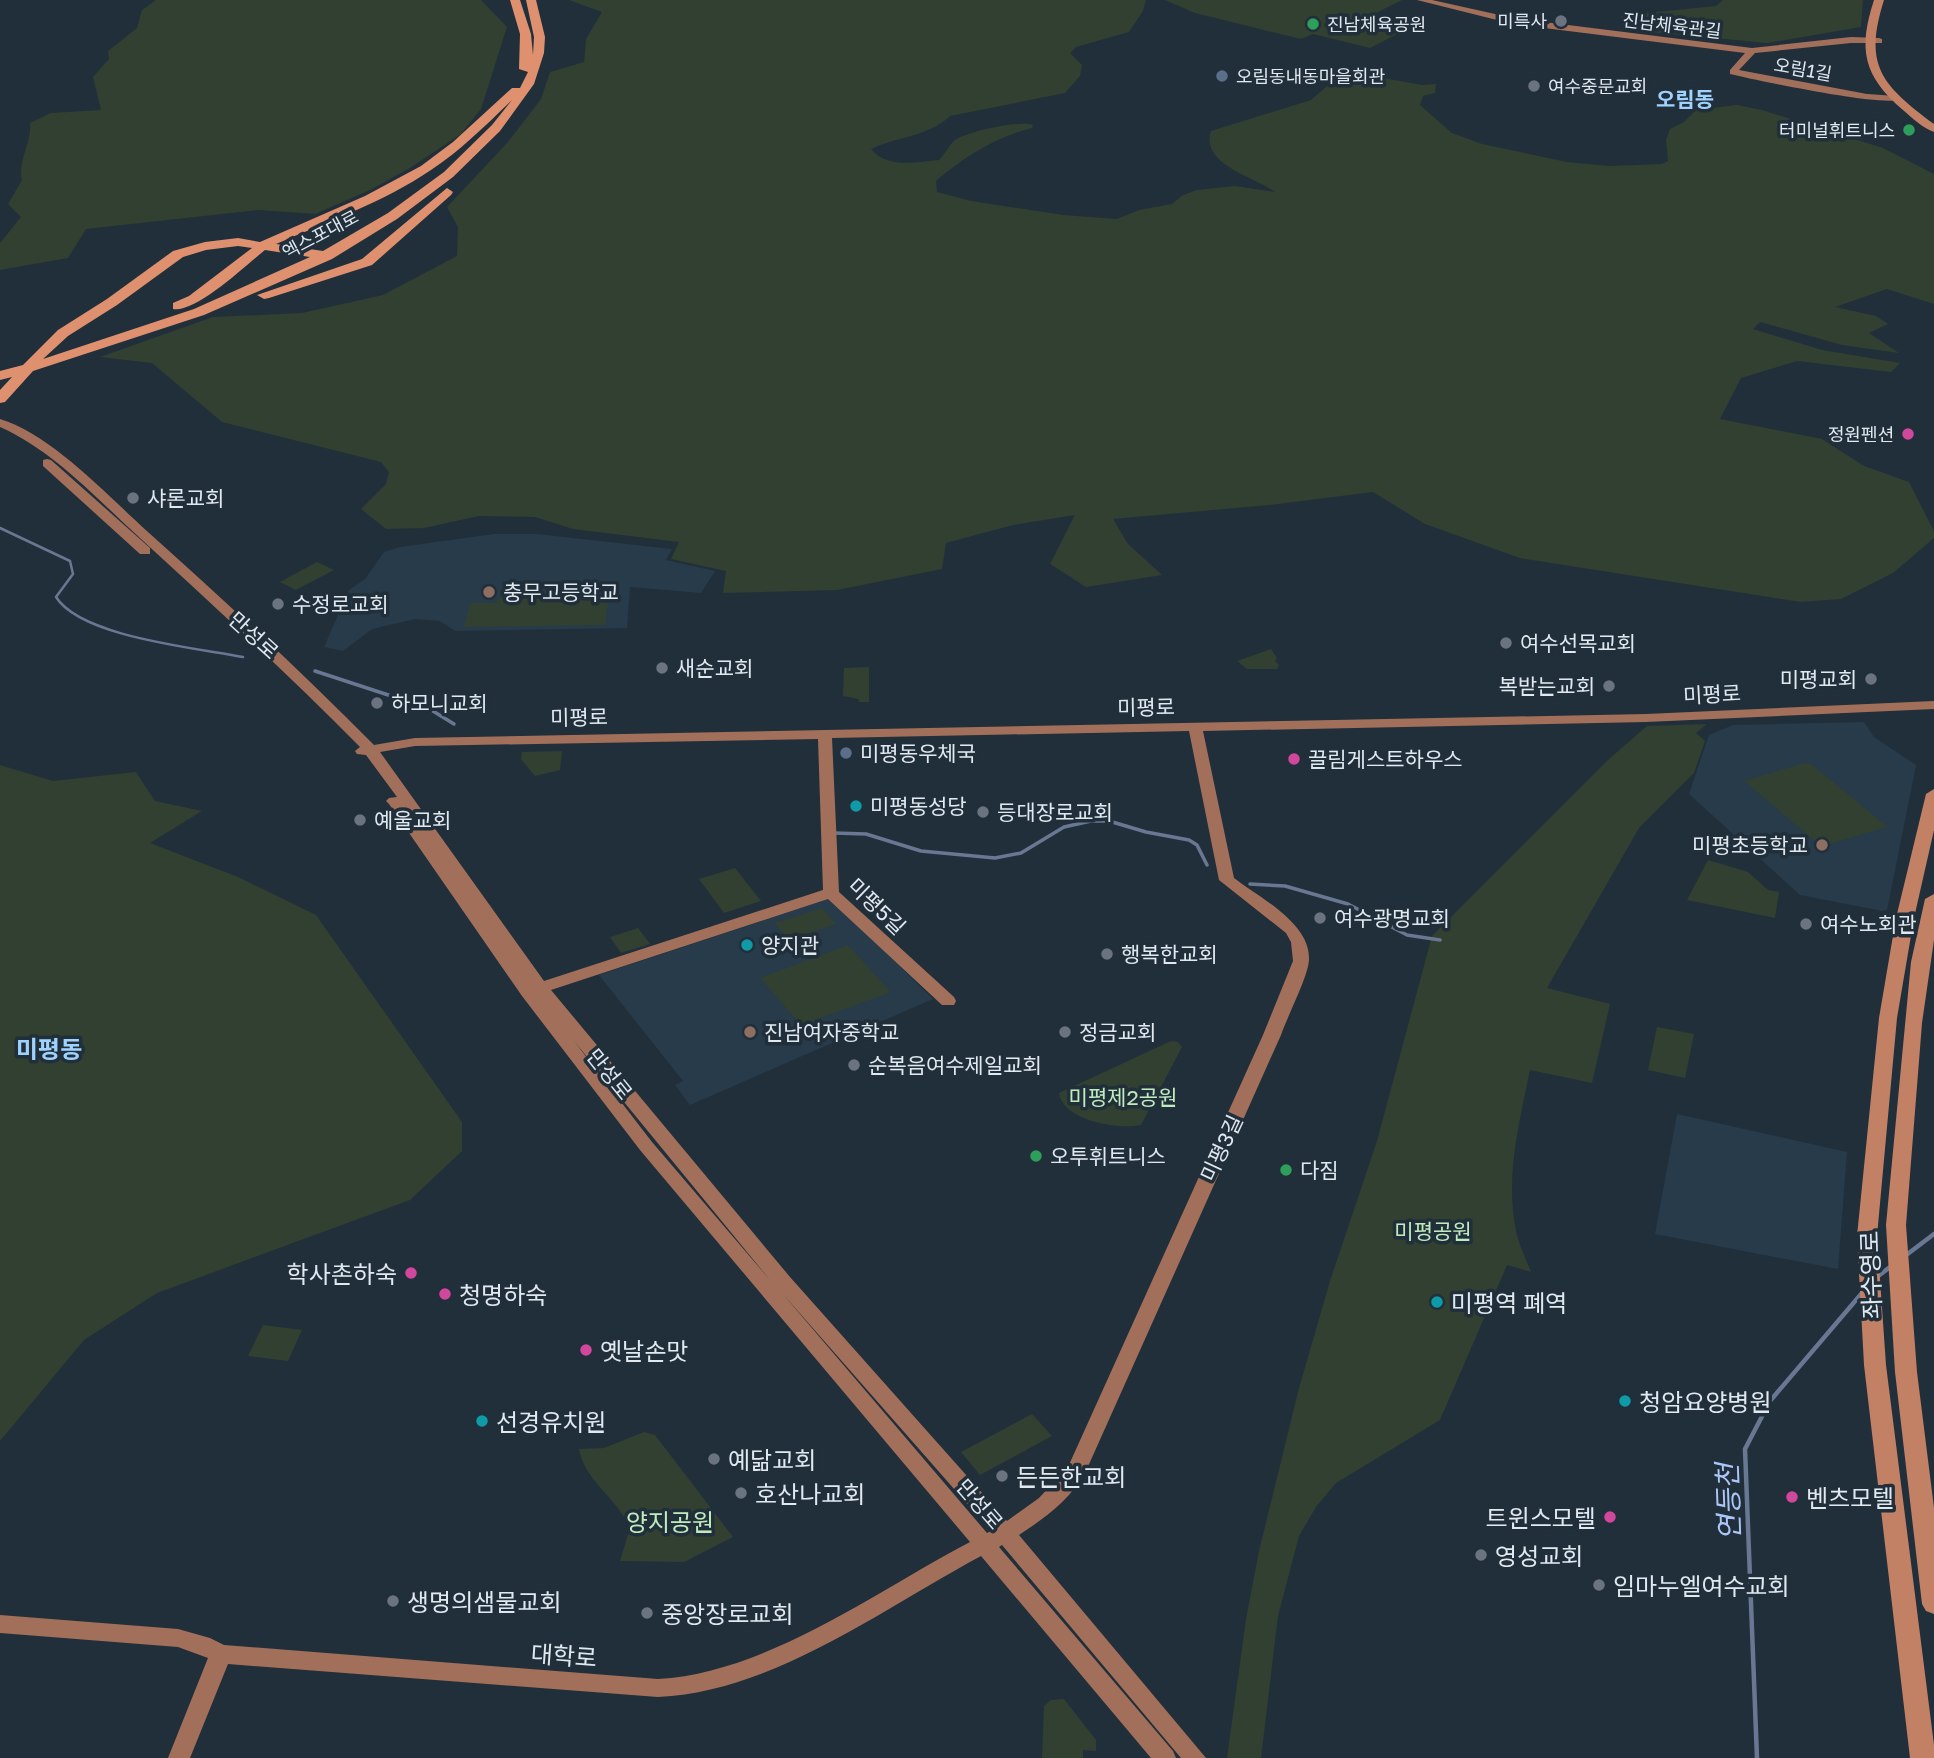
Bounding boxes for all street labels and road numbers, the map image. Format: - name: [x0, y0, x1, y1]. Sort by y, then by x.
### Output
- street label: 진남체육관길: [1621, 8, 1723, 42]
- street label: 오림1길: [1772, 53, 1834, 85]
- street label: 엑스포대로: [278, 205, 362, 263]
- street label: 만성로: [224, 606, 284, 664]
- street label: 미평로: [1682, 680, 1742, 708]
- street label: 미평로: [1117, 693, 1175, 721]
- street label: 미평로: [550, 703, 608, 731]
- street label: 미평5길: [843, 872, 911, 940]
- street label: 만성로: [582, 1043, 638, 1105]
- street label: 미평3길: [1194, 1111, 1248, 1185]
- street label: 좌수영로: [1854, 1230, 1886, 1320]
- street label: 만성로: [951, 1474, 1009, 1534]
- street label: 대학로: [530, 1638, 598, 1672]

